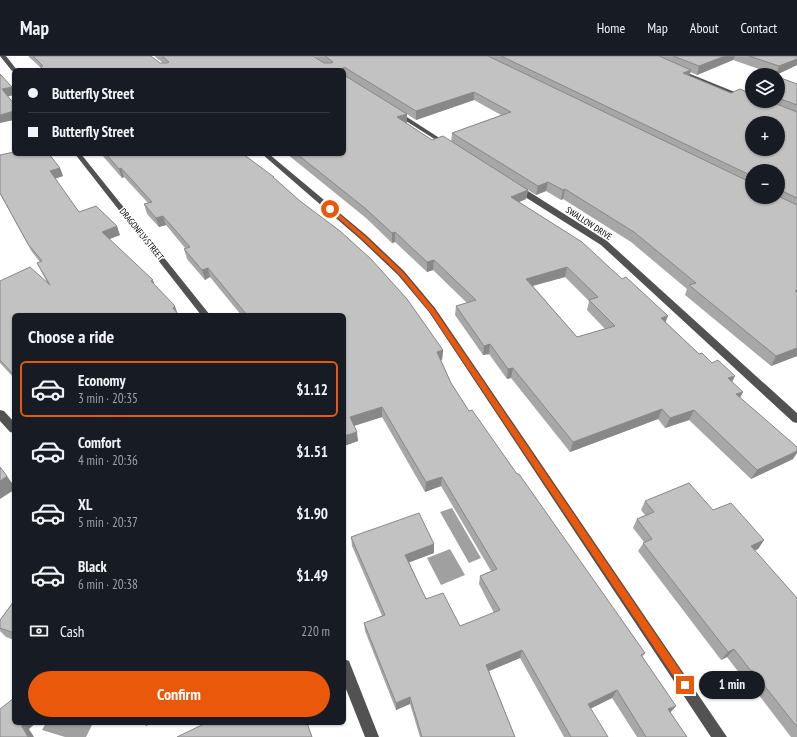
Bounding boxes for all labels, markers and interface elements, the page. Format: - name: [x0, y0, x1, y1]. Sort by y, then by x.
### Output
- text: Map: [20, 16, 49, 40]
- text: Home: [597, 19, 625, 37]
- text: Map: [647, 19, 668, 37]
- text: About: [690, 19, 719, 37]
- text: Contact: [741, 19, 777, 37]
- map controls: [745, 68, 785, 204]
- button: layers: [745, 68, 785, 108]
- text: Butterfly Street: [52, 84, 134, 103]
- button: +: [745, 116, 785, 156]
- text: Butterfly Street: [52, 122, 134, 141]
- button: −: [745, 164, 785, 204]
- route start: [321, 200, 339, 218]
- street label: SWALLOW DRIVE: [564, 204, 614, 242]
- street label: DRAGONFLY STREET: [118, 206, 166, 262]
- text: Choose a ride: [28, 325, 114, 348]
- icon: car: [30, 371, 66, 407]
- text: Economy: [78, 371, 126, 390]
- text: $1.12: [296, 380, 328, 399]
- text: 3 min · 20:35: [78, 390, 138, 407]
- icon: car: [30, 433, 66, 469]
- text: Comfort: [78, 433, 121, 452]
- text: $1.51: [296, 442, 328, 461]
- text: 4 min · 20:36: [78, 452, 138, 469]
- icon: car: [30, 495, 66, 531]
- text: XL: [78, 495, 92, 514]
- text: $1.90: [296, 504, 328, 523]
- text: 5 min · 20:37: [78, 514, 138, 531]
- icon: car: [30, 557, 66, 593]
- text: Black: [78, 557, 107, 576]
- text: $1.49: [296, 566, 328, 585]
- text: 6 min · 20:38: [78, 576, 138, 593]
- icon: cash: [28, 620, 50, 642]
- text: Cash: [60, 622, 84, 641]
- text: 220 m: [301, 623, 330, 640]
- button: Confirm: [28, 671, 330, 717]
- callout: 1 min: [699, 671, 765, 699]
- route end: [676, 676, 694, 694]
- text: 1 min: [719, 676, 745, 693]

